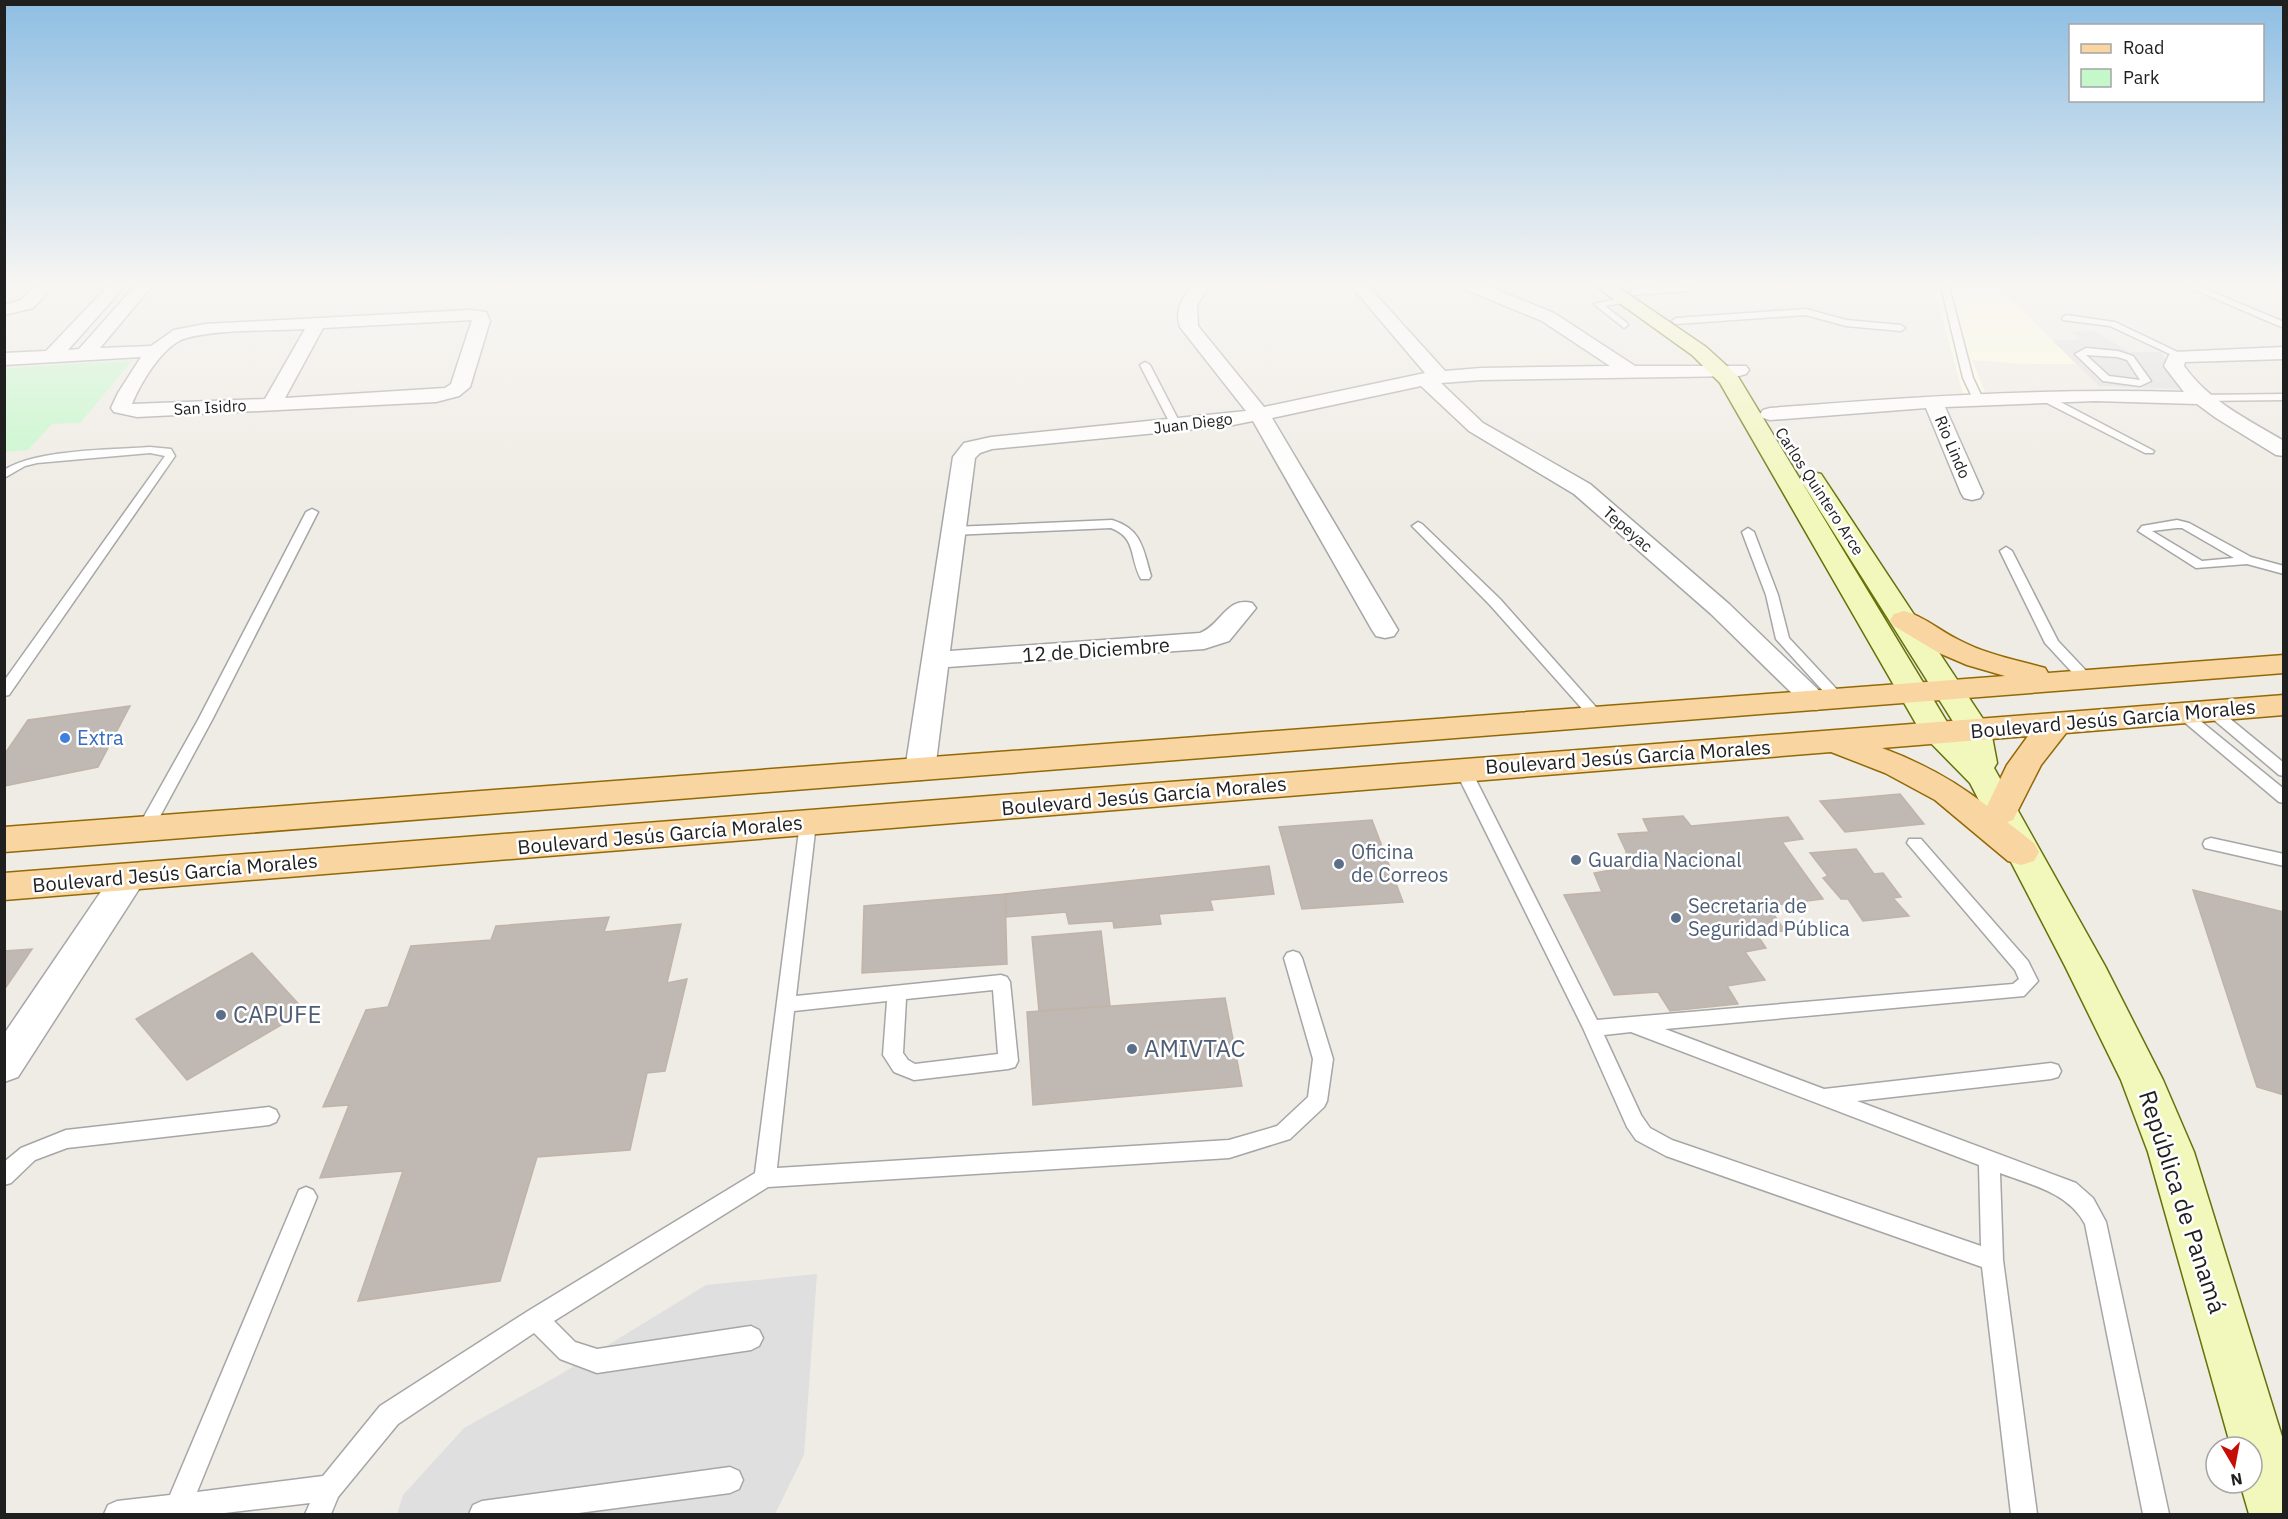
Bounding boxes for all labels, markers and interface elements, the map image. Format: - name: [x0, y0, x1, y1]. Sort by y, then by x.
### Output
- legend: [2069, 24, 2264, 102]
- text: Road: [2123, 36, 2164, 59]
- text: Park: [2123, 66, 2160, 89]
- street label: San Isidro: [173, 395, 247, 419]
- street label: Juan Diego: [1152, 408, 1234, 438]
- street label: Rio Lindo: [1931, 413, 1975, 481]
- street label: Carlos Quintero Arce: [1771, 423, 1869, 559]
- street label: Tepeyac: [1599, 502, 1657, 556]
- street label: 12 de Diciembre: [1021, 631, 1171, 668]
- street label: Boulevard Jesús García Morales: [1969, 693, 2257, 744]
- place label: Extra: [77, 724, 124, 751]
- marker: Extra: [58, 731, 72, 745]
- street label: Boulevard Jesús García Morales: [1484, 733, 1772, 780]
- street label: Boulevard Jesús García Morales: [1000, 770, 1288, 821]
- street label: Boulevard Jesús García Morales: [516, 809, 804, 860]
- place label: Oficina de Correos: [1351, 838, 1448, 888]
- place label: Guardia Nacional: [1588, 846, 1742, 873]
- street label: Boulevard Jesús García Morales: [31, 847, 319, 898]
- marker: Guardia Nacional: [1569, 853, 1583, 867]
- marker: Oficina de Correos: [1332, 857, 1346, 871]
- place label: Secretaria de Seguridad Pública: [1688, 892, 1850, 942]
- marker: Secretaria de Seguridad Pública: [1669, 911, 1683, 925]
- place label: CAPUFE: [233, 998, 322, 1030]
- marker: CAPUFE: [214, 1008, 228, 1022]
- place label: AMIVTAC: [1144, 1032, 1245, 1064]
- marker: AMIVTAC: [1125, 1042, 1139, 1056]
- street label: República de Panamá: [2132, 1086, 2234, 1318]
- north arrow: [2204, 1435, 2264, 1495]
- text: N: [2229, 1469, 2244, 1491]

